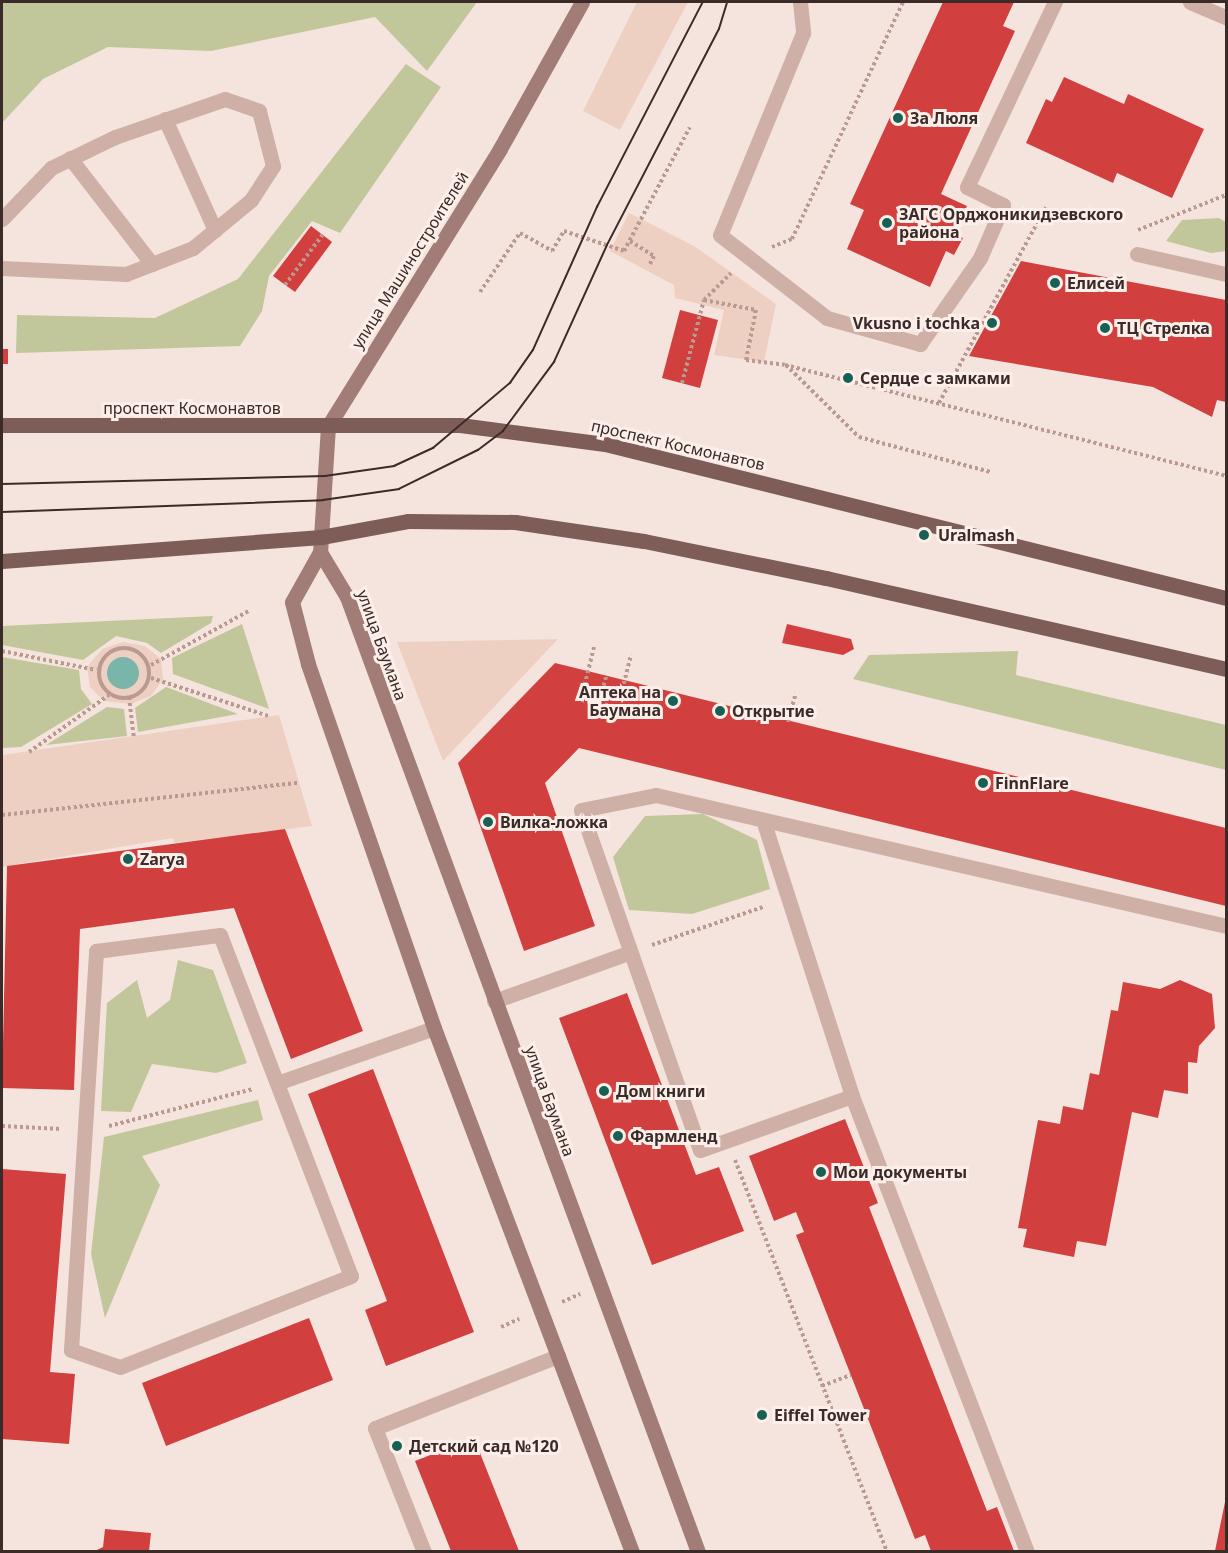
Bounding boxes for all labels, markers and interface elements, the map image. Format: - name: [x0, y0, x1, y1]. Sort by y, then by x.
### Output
- place label: За Люля: [910, 108, 978, 128]
- marker: За Люля: [891, 111, 905, 125]
- street label: улица Машиностроителей: [347, 168, 473, 352]
- place label: ЗАГС Орджоникидзевского района: [899, 204, 1123, 242]
- marker: ЗАГС Орджоникидзевского района: [880, 216, 894, 230]
- place label: Елисей: [1067, 273, 1125, 293]
- marker: Елисей: [1048, 276, 1062, 290]
- place label: Vkusno i tochka: [853, 313, 980, 333]
- marker: Vkusno i tochka: [985, 316, 999, 330]
- place label: ТЦ Стрелка: [1117, 318, 1210, 338]
- marker: ТЦ Стрелка: [1098, 321, 1112, 335]
- place label: Сердце с замками: [860, 368, 1011, 388]
- marker: Сердце с замками: [841, 371, 855, 385]
- street label: проспект Космонавтов: [103, 398, 281, 418]
- street label: проспект Космонавтов: [589, 416, 767, 474]
- place label: Uralmash: [938, 525, 1015, 545]
- marker: Uralmash: [915, 526, 933, 544]
- street label: улица Баумана: [353, 587, 411, 703]
- place label: Аптека на Баумана: [579, 682, 661, 720]
- marker: Аптека на Баумана: [666, 694, 680, 708]
- place label: Открытие: [732, 701, 814, 721]
- marker: Открытие: [713, 704, 727, 718]
- place label: FinnFlare: [995, 773, 1069, 793]
- marker: FinnFlare: [976, 776, 990, 790]
- place label: Вилка-ложка: [500, 812, 608, 832]
- marker: Вилка-ложка: [481, 815, 495, 829]
- place label: Zarya: [140, 849, 185, 869]
- marker: Zarya: [121, 852, 135, 866]
- street label: улица Баумана: [521, 1043, 579, 1159]
- place label: Дом книги: [616, 1081, 705, 1101]
- marker: Дом книги: [597, 1084, 611, 1098]
- place label: Фармленд: [630, 1126, 718, 1146]
- marker: Фармленд: [611, 1129, 625, 1143]
- place label: Мои документы: [833, 1162, 967, 1182]
- marker: Мои документы: [814, 1165, 828, 1179]
- place label: Eiffel Tower: [774, 1405, 867, 1425]
- marker: Eiffel Tower: [755, 1408, 769, 1422]
- place label: Детский сад №120: [409, 1436, 559, 1456]
- marker: Детский сад №120: [390, 1439, 404, 1453]

